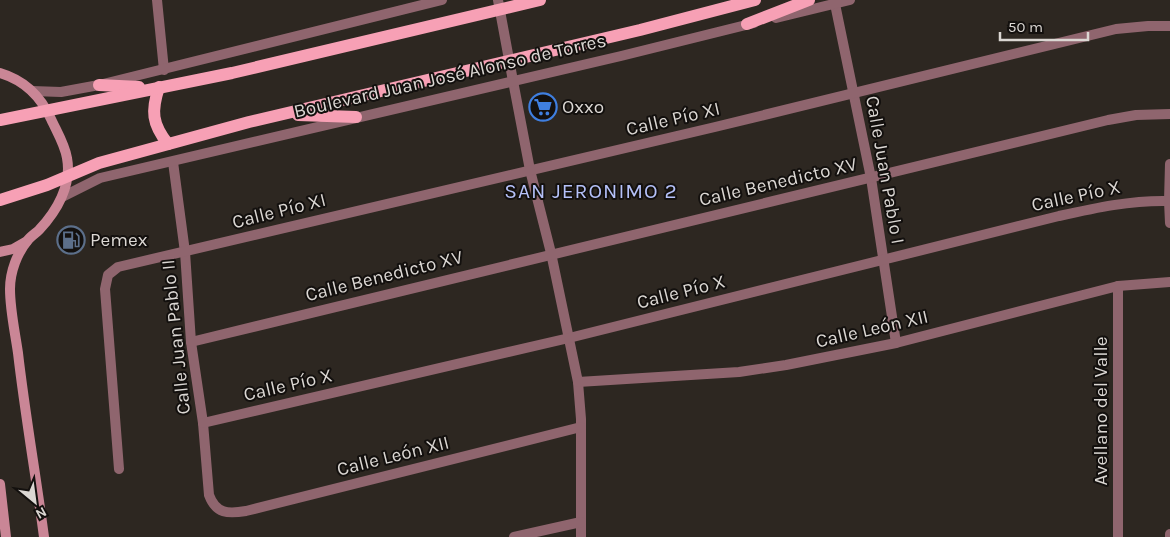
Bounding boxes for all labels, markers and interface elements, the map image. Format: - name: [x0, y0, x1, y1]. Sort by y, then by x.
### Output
- scale bar: [1000, 10, 1088, 42]
- text: 50 m: [1008, 18, 1043, 36]
- street label: Boulevard Juan José Alonso de Torres: [292, 29, 608, 123]
- supermarket icon: Oxxo: [528, 92, 558, 122]
- street label: Calle Juan Pablo I: [861, 94, 909, 246]
- place label: Oxxo: [562, 96, 604, 118]
- street label: Calle Pío XI: [624, 98, 722, 140]
- street label: Calle Benedicto XV: [697, 153, 859, 211]
- street label: Calle Pío X: [1030, 176, 1122, 216]
- district label: SAN JERONIMO 2: [504, 179, 678, 203]
- street label: Calle Pío XI: [230, 189, 328, 233]
- fuel station icon: Pemex: [56, 225, 86, 255]
- place label: Pemex: [90, 229, 148, 251]
- street label: Calle Benedicto XV: [303, 246, 465, 306]
- street label: Calle Juan Pablo II: [157, 258, 195, 416]
- street label: Calle Pío X: [635, 270, 727, 314]
- street label: Calle León XII: [814, 305, 930, 353]
- street label: Avellano del Valle: [1090, 336, 1112, 486]
- street label: Calle Pío X: [242, 364, 334, 406]
- street label: Calle León XII: [335, 431, 451, 481]
- north arrow: [10, 477, 60, 527]
- text: N: [33, 503, 50, 523]

